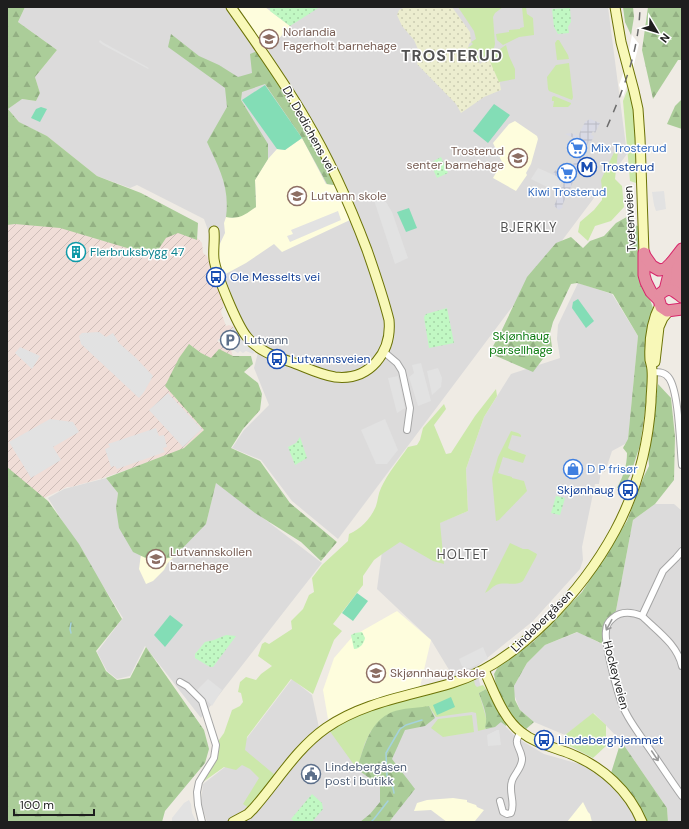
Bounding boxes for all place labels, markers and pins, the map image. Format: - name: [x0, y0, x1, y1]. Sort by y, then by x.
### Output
- place label: Norlandia Fagerholt barnehage: [283, 24, 397, 54]
- school or university icon: Norlandia Fagerholt barnehage: [258, 28, 280, 50]
- supermarket icon: Mix Trosterud: [566, 137, 588, 159]
- place label: Mix Trosterud: [591, 140, 666, 156]
- place label: Trosterud senter barnehage: [406, 143, 504, 173]
- school or university icon: Trosterud senter barnehage: [507, 147, 529, 169]
- metro station icon: Trosterud: [576, 156, 598, 178]
- place label: Trosterud: [601, 159, 654, 175]
- supermarket icon: Kiwi Trosterud: [556, 162, 578, 184]
- place label: Kiwi Trosterud: [528, 184, 606, 200]
- school or university icon: Lutvann skole: [286, 185, 308, 207]
- place label: Lutvann skole: [311, 188, 387, 204]
- building icon: Flerbruksbygg 47: [65, 241, 87, 263]
- place label: Flerbruksbygg 47: [90, 244, 185, 260]
- bus stop icon: Ole Messelts vei: [205, 266, 227, 288]
- place label: Ole Messelts vei: [230, 269, 320, 285]
- parking icon: Lutvann: [219, 329, 241, 351]
- place label: Lutvann: [244, 332, 288, 348]
- bus stop icon: Lutvannsveien: [266, 348, 288, 370]
- place label: Lutvannsveien: [291, 351, 370, 367]
- shop icon: D P frisør: [562, 458, 584, 480]
- place label: D P frisør: [587, 461, 638, 477]
- bus stop icon: Skjønhaug: [617, 479, 639, 501]
- place label: Skjønhaug: [557, 482, 614, 498]
- place label: Lutvannskollen barnehage: [170, 544, 252, 574]
- school or university icon: Lutvannskollen barnehage: [145, 548, 167, 570]
- school or university icon: Skjønnhaug skole: [365, 662, 387, 684]
- place label: Skjønnhaug skole: [390, 665, 485, 681]
- bus stop icon: Lindeberghjemmet: [533, 729, 555, 751]
- place label: Lindeberghjemmet: [558, 732, 663, 748]
- place label: Lindebergåsen post i butikk: [325, 759, 407, 789]
- public building icon: Lindebergåsen post i butikk: [300, 763, 322, 785]

